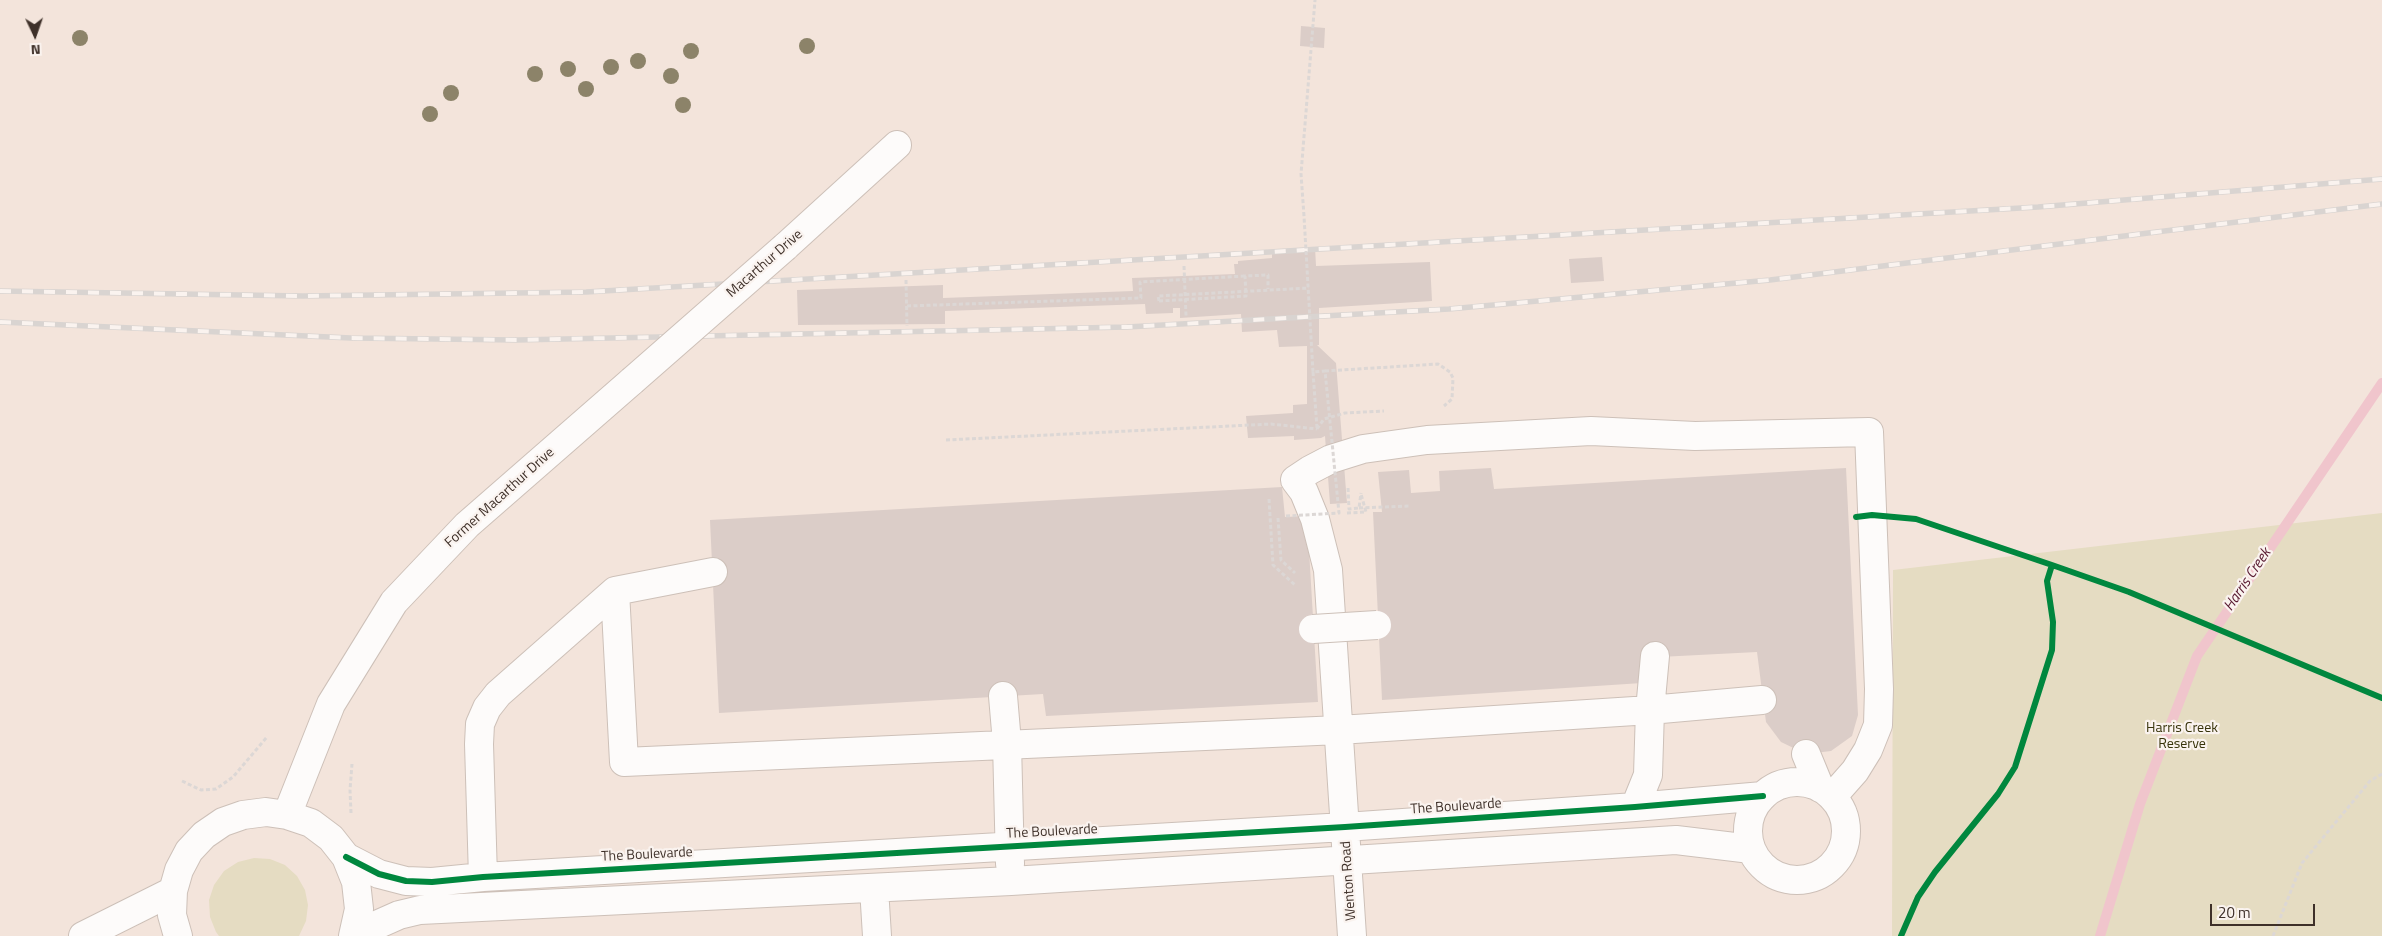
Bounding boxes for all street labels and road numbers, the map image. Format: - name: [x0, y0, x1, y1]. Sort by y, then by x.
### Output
- street label: Macarthur Drive: [724, 226, 806, 302]
- street label: Former Macarthur Drive: [442, 445, 558, 551]
- street label: The Boulevarde: [1410, 795, 1502, 819]
- street label: The Boulevarde: [1006, 821, 1098, 843]
- street label: Wenton Road: [1338, 841, 1360, 921]
- street label: The Boulevarde: [601, 844, 693, 866]

